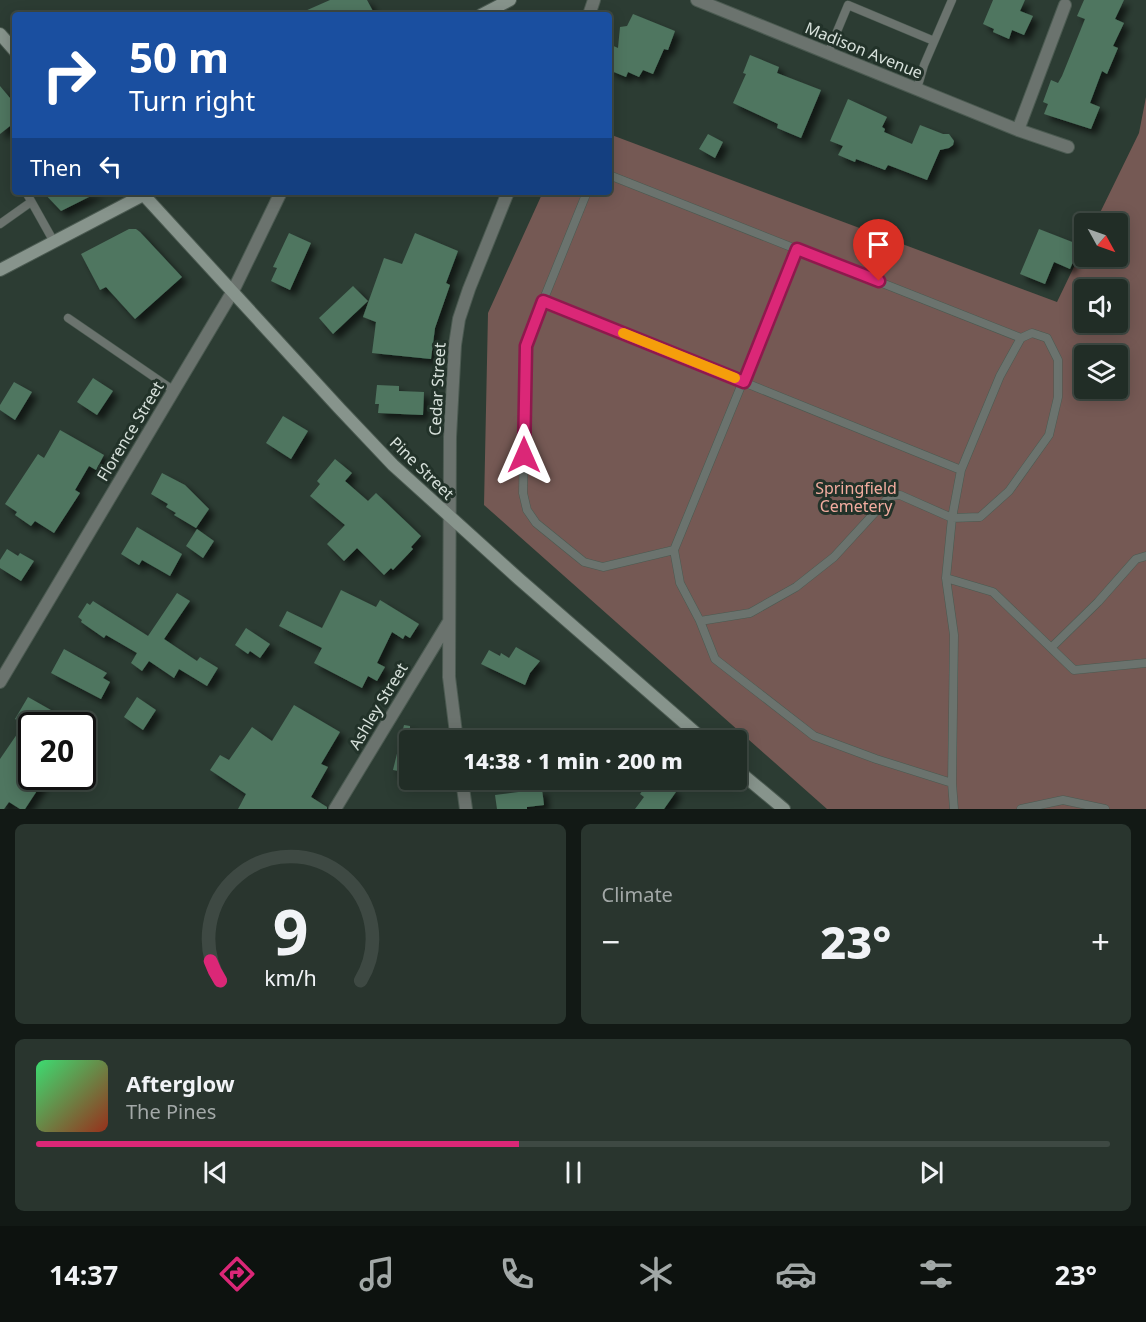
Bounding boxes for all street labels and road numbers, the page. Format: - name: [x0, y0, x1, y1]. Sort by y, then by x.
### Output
- street label: Madison Avenue: [802, 16, 926, 84]
- street label: Cedar Street: [424, 342, 450, 436]
- street label: Florence Street: [92, 377, 169, 485]
- street label: Pine Street: [385, 432, 459, 504]
- street label: Ashley Street: [343, 658, 413, 753]

